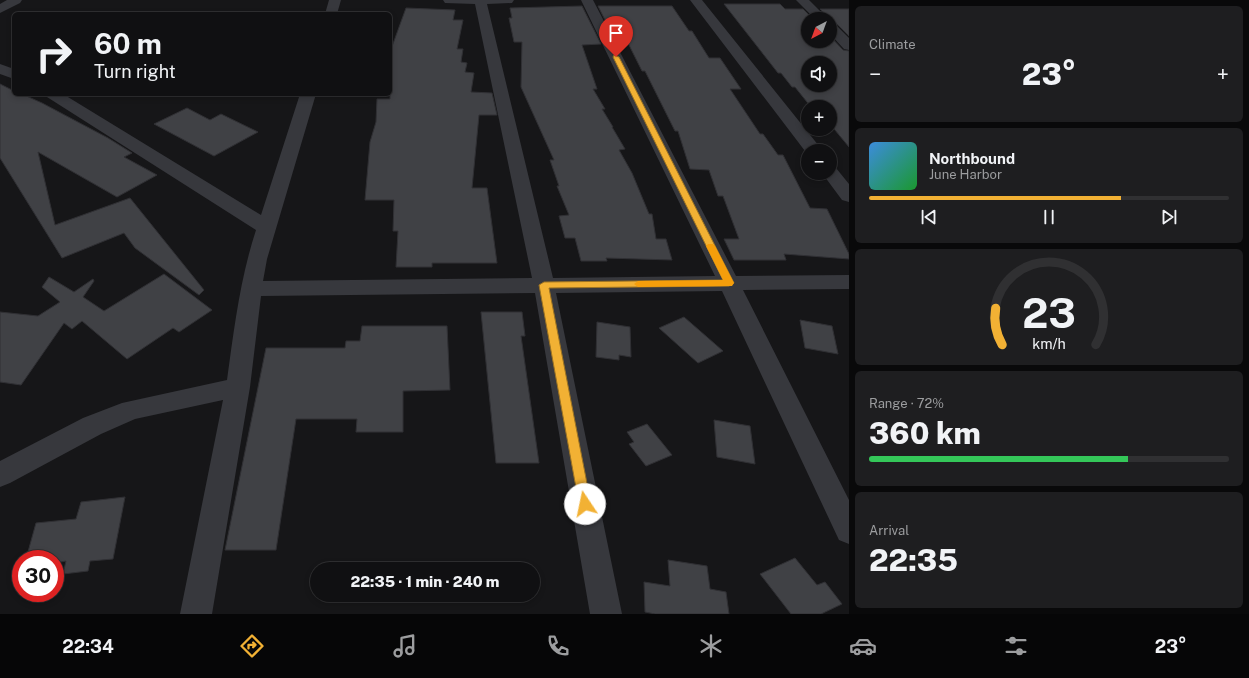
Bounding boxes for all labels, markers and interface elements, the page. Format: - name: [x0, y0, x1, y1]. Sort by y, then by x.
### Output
- north arrow: [801, 12, 837, 48]
- map controls: [801, 12, 837, 180]
- pin: [599, 16, 633, 57]
- icon: arrive: [605, 22, 627, 44]
- text: 60 m: [94, 27, 162, 60]
- icon: right: [28, 28, 80, 80]
- text: Climate: [869, 37, 916, 52]
- button: sound: [801, 56, 837, 92]
- text: 23°: [1022, 56, 1076, 92]
- text: Turn right: [94, 61, 176, 82]
- text: −: [869, 61, 881, 87]
- text: +: [1217, 61, 1229, 87]
- button: +: [801, 100, 837, 136]
- button: −: [801, 144, 837, 180]
- text: Northbound: [929, 150, 1015, 167]
- text: June Harbor: [929, 167, 1002, 182]
- icon: previous: [918, 206, 940, 228]
- icon: pause: [1038, 206, 1060, 228]
- icon: next: [1158, 206, 1180, 228]
- text: 23: [1022, 288, 1076, 337]
- text: km/h: [1032, 335, 1066, 352]
- text: Range · 72%: [869, 396, 944, 411]
- text: 360 km: [869, 415, 981, 451]
- position arrow: [564, 483, 606, 525]
- text: Arrival: [869, 523, 909, 538]
- text: 22:35: [869, 542, 958, 578]
- speed limit sign: 30: [12, 550, 64, 602]
- text: 22:35 · 1 min · 240 m: [351, 573, 499, 590]
- icon: directions: [238, 632, 266, 660]
- icon: music: [391, 632, 419, 660]
- icon: phone: [544, 632, 572, 660]
- icon: climate: [697, 632, 725, 660]
- icon: car: [849, 632, 877, 660]
- icon: filters: [1002, 632, 1030, 660]
- text: 22:34: [62, 636, 114, 657]
- text: 23°: [1155, 636, 1187, 657]

